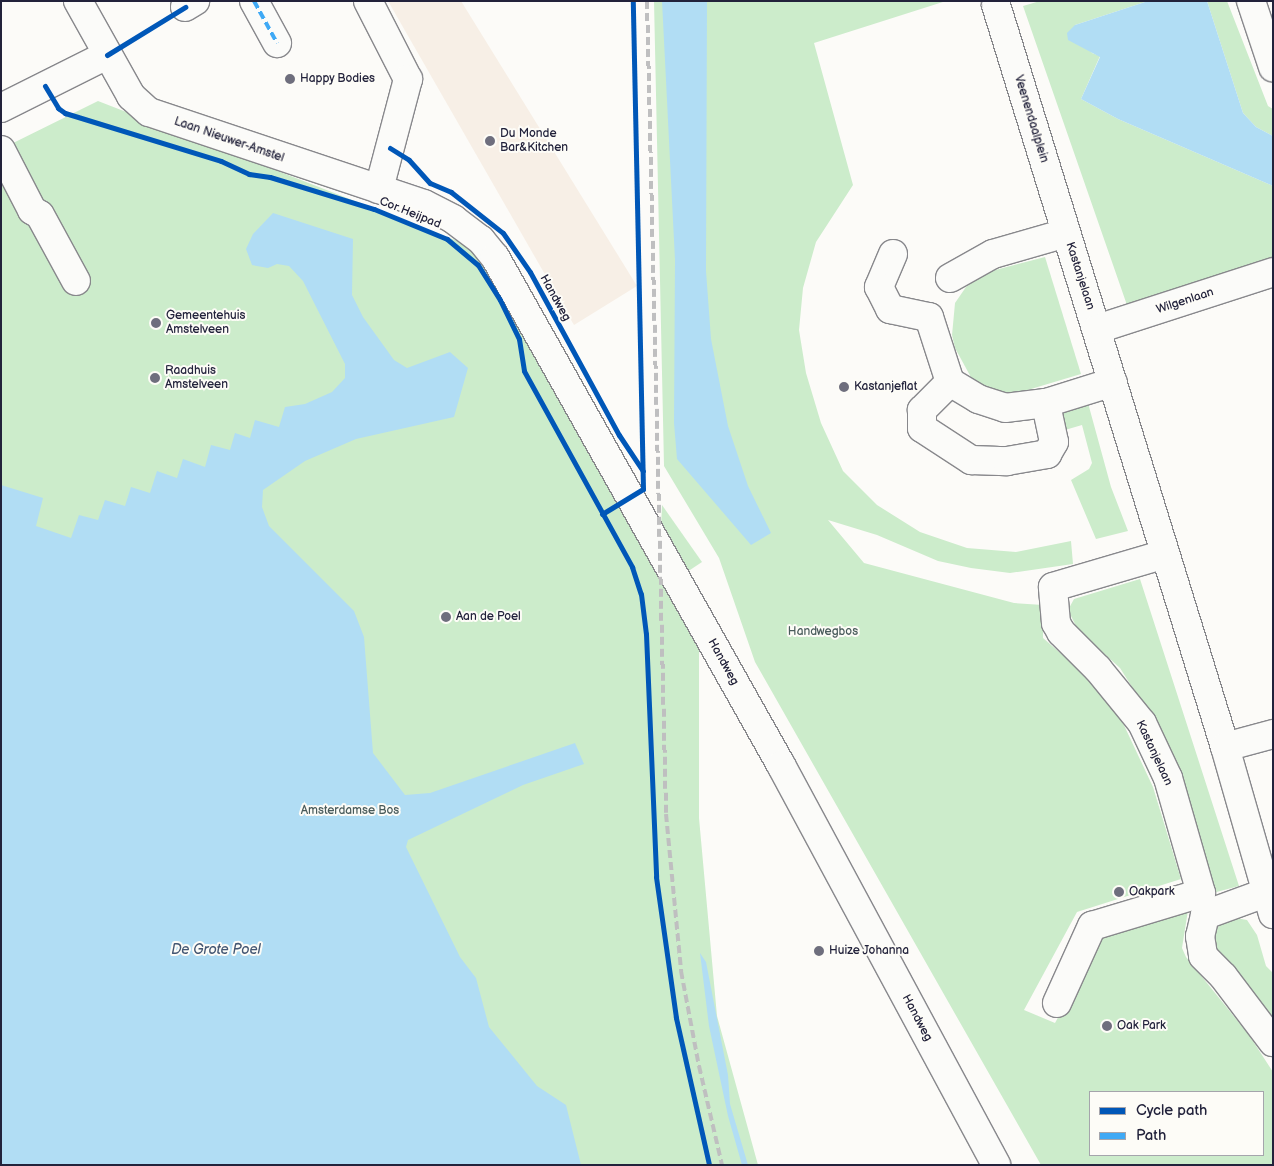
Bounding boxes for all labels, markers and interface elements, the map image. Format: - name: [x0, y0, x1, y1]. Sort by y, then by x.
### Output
- place label: Happy Bodies: [300, 72, 376, 86]
- marker: Happy Bodies: [284, 73, 296, 85]
- street label: Veenendaalplein: [1011, 74, 1051, 164]
- street label: Laan Nieuwer-Amstel: [172, 114, 286, 166]
- place label: Du Monde Bar&Kitchen: [500, 127, 568, 155]
- marker: Du Monde Bar&Kitchen: [484, 135, 496, 147]
- street label: Cor Heijpad: [377, 194, 443, 232]
- street label: Kastanjelaan: [1062, 240, 1098, 312]
- street label: Handweg: [536, 272, 574, 324]
- street label: Wilgenlaan: [1154, 285, 1216, 317]
- place label: Gemeentehuis Amstelveen: [166, 309, 245, 337]
- marker: Gemeentehuis Amstelveen: [150, 317, 162, 329]
- place label: Raadhuis Amstelveen: [165, 364, 228, 392]
- marker: Raadhuis Amstelveen: [149, 372, 161, 384]
- place label: Kastanjeflat: [854, 380, 917, 394]
- marker: Kastanjeflat: [838, 381, 850, 393]
- place label: Aan de Poel: [456, 610, 521, 624]
- marker: Aan de Poel: [440, 611, 452, 623]
- park label: Handwegbos: [788, 625, 858, 639]
- street label: Handweg: [704, 636, 742, 688]
- street label: Kastanjelaan: [1133, 718, 1175, 788]
- park label: Amsterdamse Bos: [301, 804, 399, 818]
- place label: Oakpark: [1129, 885, 1175, 899]
- marker: Oakpark: [1113, 886, 1125, 898]
- water label: De Grote Poel: [171, 942, 261, 958]
- place label: Huize Johanna: [829, 944, 910, 958]
- marker: Huize Johanna: [813, 945, 825, 957]
- street label: Handweg: [899, 992, 935, 1044]
- place label: Oak Park: [1117, 1019, 1166, 1033]
- marker: Oak Park: [1101, 1020, 1113, 1032]
- legend: [1089, 1091, 1264, 1156]
- text: Cycle path: [1136, 1101, 1207, 1120]
- text: Path: [1136, 1126, 1166, 1145]

